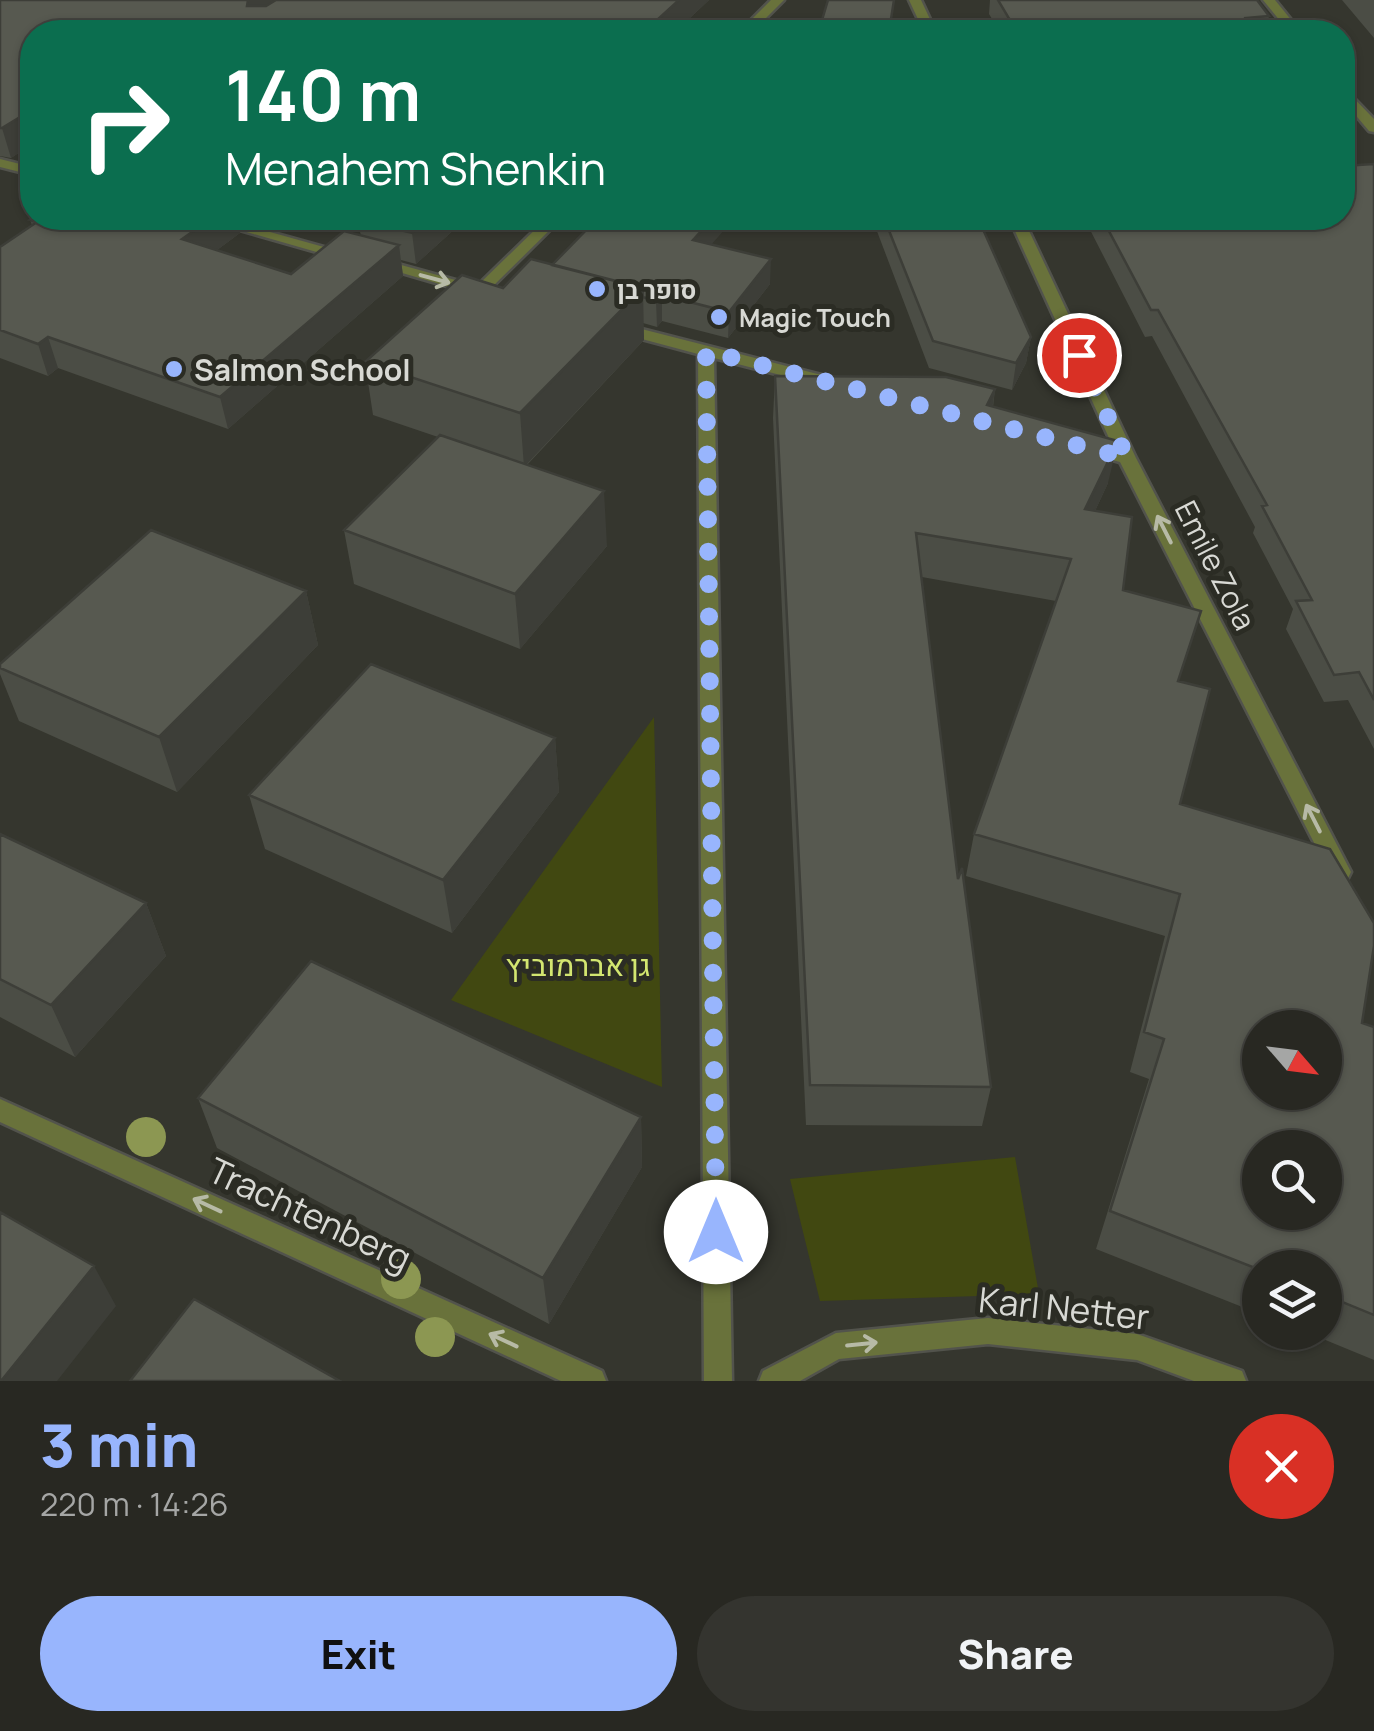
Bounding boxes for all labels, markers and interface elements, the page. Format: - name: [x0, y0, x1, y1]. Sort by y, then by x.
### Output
- text: 140 m: [225, 46, 421, 142]
- icon: right: [60, 60, 190, 190]
- text: Menahem Shenkin: [225, 137, 606, 199]
- one-way arrow: [419, 271, 450, 290]
- place label: סופר בן: [617, 272, 697, 307]
- marker: סופר בן: [586, 278, 608, 300]
- place label: Magic Touch: [739, 300, 891, 335]
- marker: Magic Touch: [708, 306, 730, 328]
- pin: [1037, 313, 1122, 398]
- icon: arrive: [1052, 328, 1107, 383]
- place label: Salmon School: [194, 349, 411, 390]
- marker: Salmon School: [163, 358, 185, 380]
- street label: Emile Zola: [1166, 493, 1266, 637]
- one-way arrow: [1154, 515, 1173, 545]
- one-way arrow: [1303, 804, 1322, 834]
- park label: גן אברמוביץ: [506, 944, 650, 985]
- north arrow: [1242, 1010, 1342, 1110]
- map controls: [1242, 1010, 1342, 1350]
- button: search: [1242, 1130, 1342, 1230]
- street label: Trachtenberg: [201, 1146, 419, 1282]
- position arrow: [664, 1180, 768, 1284]
- one-way arrow: [192, 1195, 223, 1213]
- button: layers: [1242, 1250, 1342, 1350]
- street label: Karl Netter: [976, 1275, 1152, 1341]
- one-way arrow: [488, 1330, 519, 1348]
- one-way arrow: [845, 1334, 877, 1353]
- text: 3 min: [40, 1403, 198, 1485]
- button: close: [1229, 1414, 1334, 1519]
- text: 220 m · 14:26: [40, 1482, 229, 1526]
- button: Exit: [40, 1596, 677, 1711]
- button: Share: [697, 1596, 1334, 1711]

